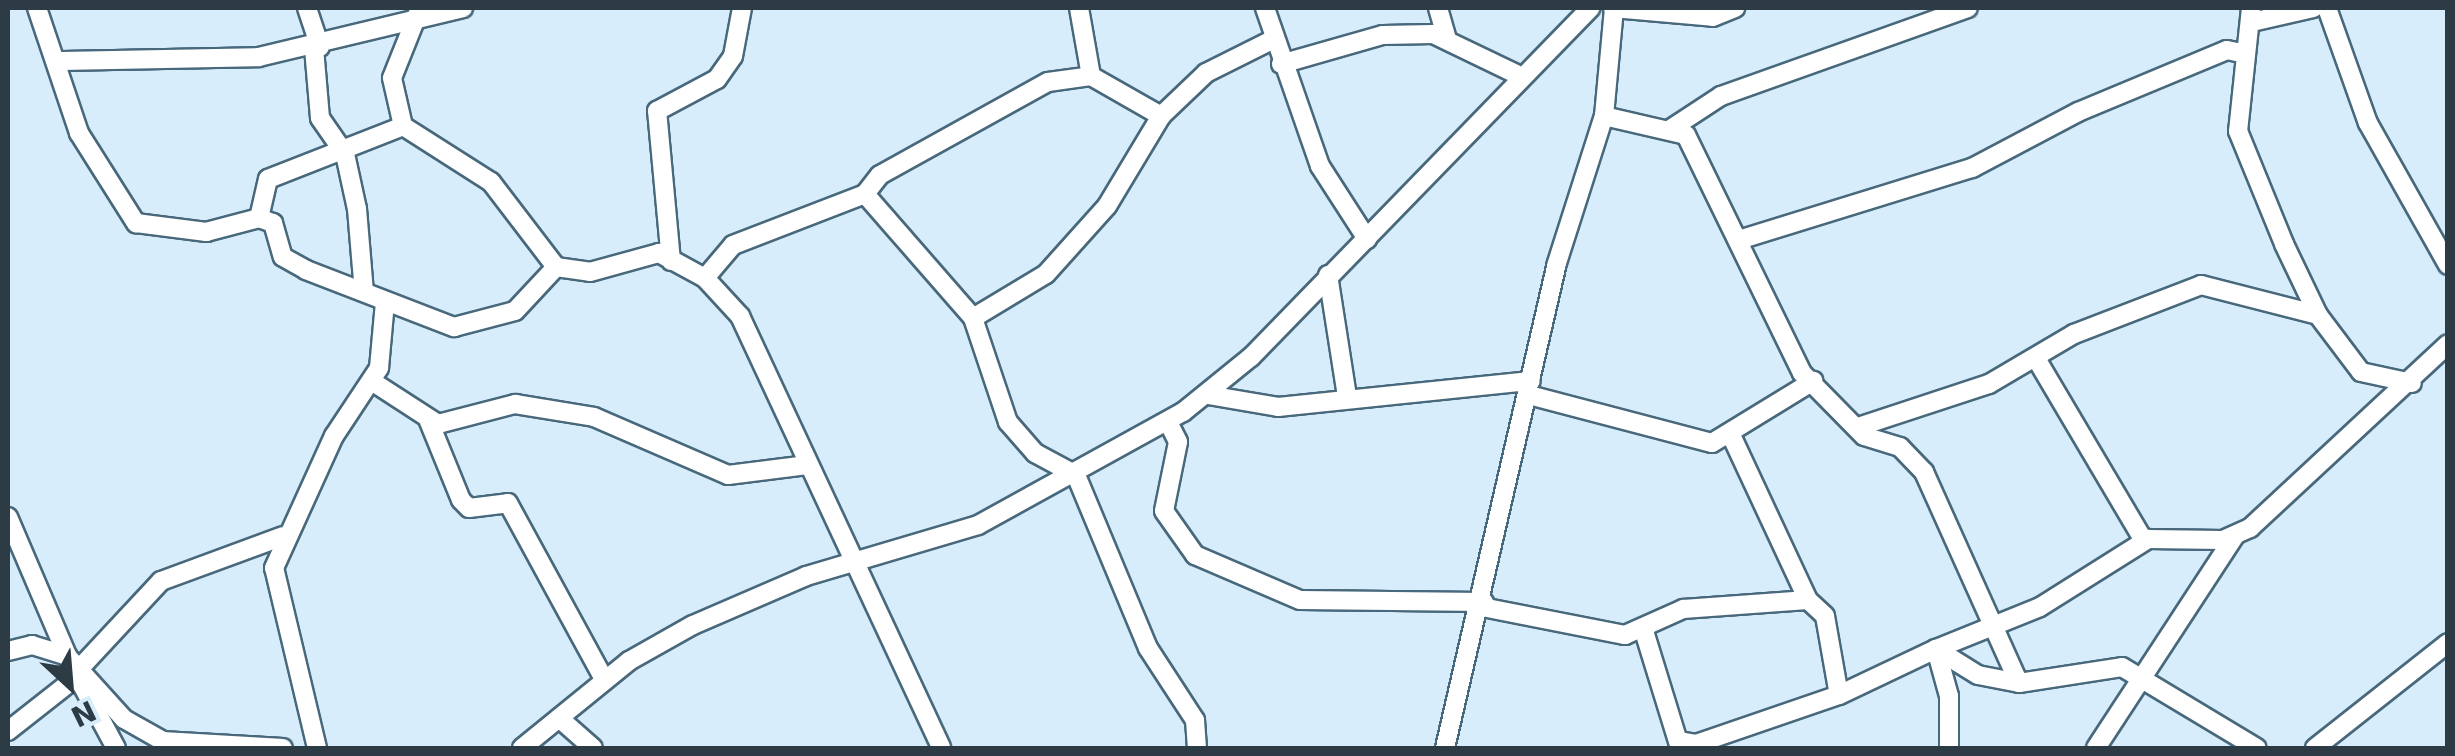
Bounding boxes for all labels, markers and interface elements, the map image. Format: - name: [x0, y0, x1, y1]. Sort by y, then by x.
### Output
- north arrow: [20, 636, 120, 736]
- text: N: [66, 693, 101, 733]

